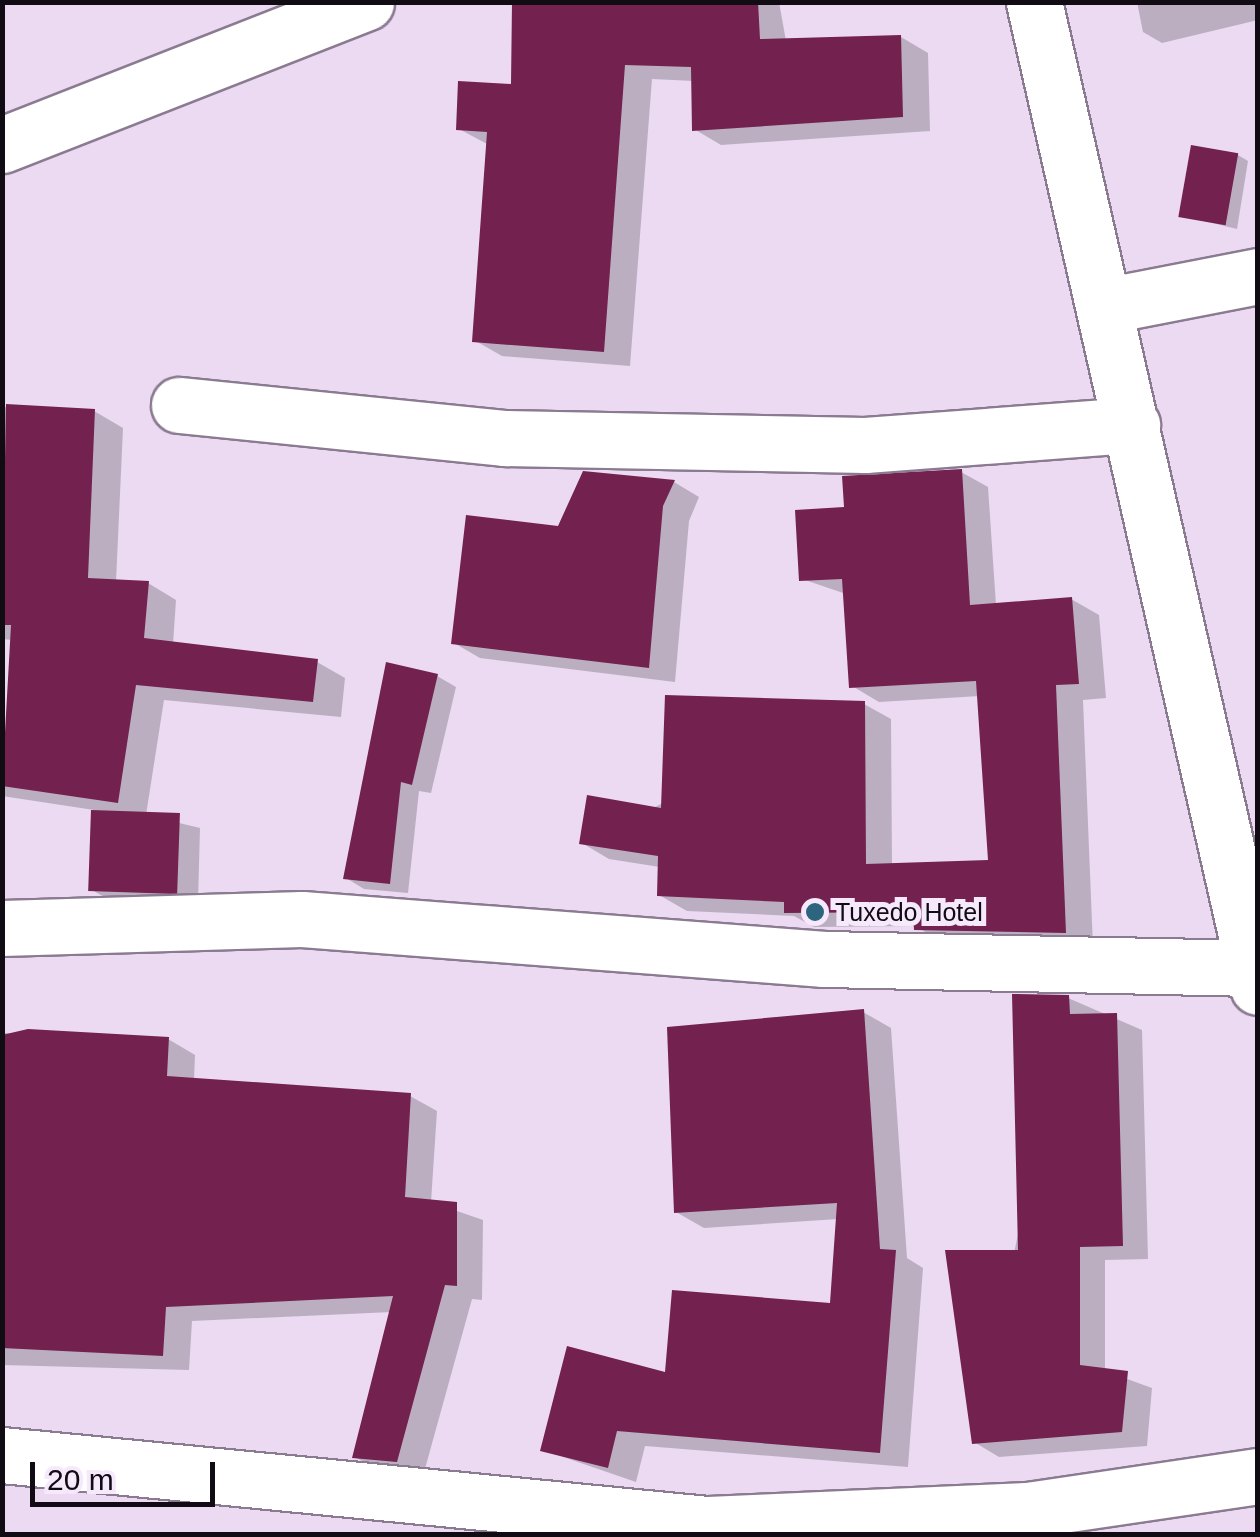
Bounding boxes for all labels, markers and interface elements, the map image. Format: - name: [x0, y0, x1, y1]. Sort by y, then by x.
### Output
- place label: Tuxedo Hotel: [835, 897, 983, 927]
- marker: Tuxedo Hotel: [804, 901, 826, 923]
- scale bar: [35, 1442, 220, 1504]
- text: 20 m: [47, 1463, 114, 1496]

